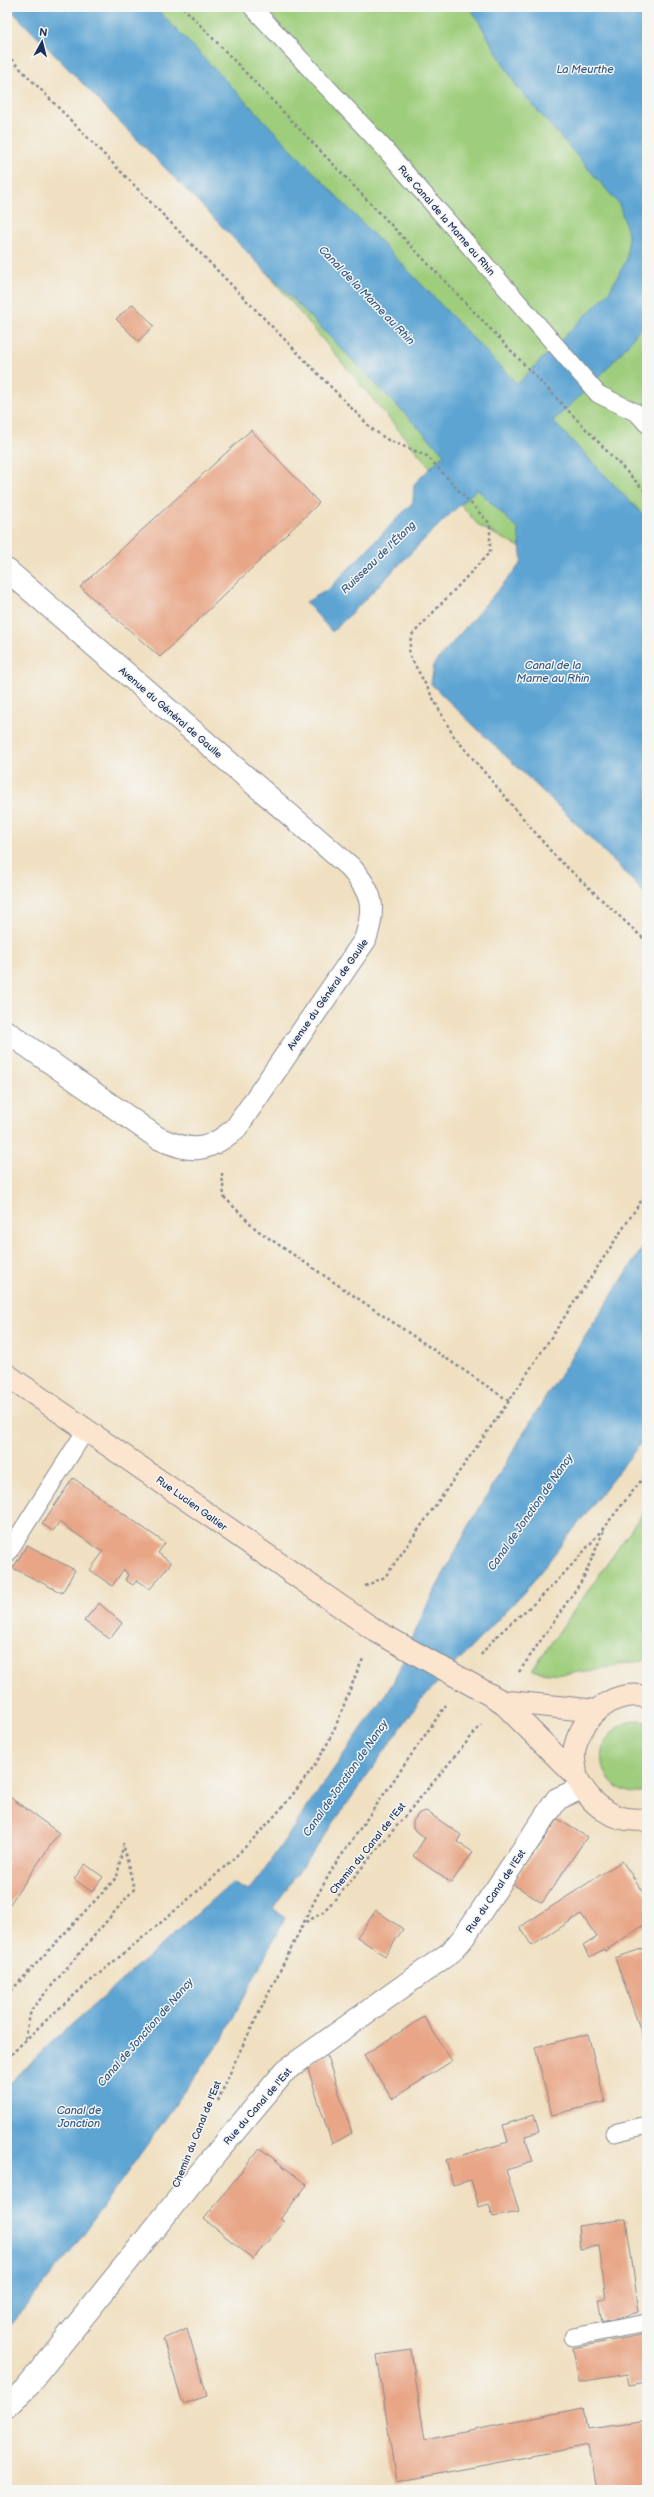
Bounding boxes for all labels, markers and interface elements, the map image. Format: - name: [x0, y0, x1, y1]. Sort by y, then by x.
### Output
- north arrow: [22, 22, 62, 62]
- text: N: [38, 26, 48, 40]
- water label: La Meurthe: [556, 63, 614, 76]
- street label: Rue Canal de la Marne au Rhin: [395, 163, 498, 278]
- water label: Canal de la Marne au Rhin: [316, 243, 417, 347]
- water label: Ruisseau de l'Étang: [338, 518, 418, 596]
- water label: Canal de la Marne au Rhin: [517, 659, 589, 685]
- street label: Avenue du Général de Gaulle: [116, 665, 224, 761]
- street label: Avenue du Général de Gaulle: [285, 937, 371, 1052]
- water label: Canal de Jonction de Nancy: [485, 1451, 576, 1573]
- street label: Rue Lucien Galtier: [154, 1474, 230, 1534]
- water label: Canal de Jonction de Nancy: [300, 1717, 391, 1839]
- street label: Chemin du Canal de l'Est: [327, 1801, 408, 1897]
- street label: Rue du Canal de l'Est: [464, 1848, 528, 1935]
- water label: Canal de Jonction de Nancy: [95, 1975, 197, 2089]
- street label: Rue du Canal de l'Est: [221, 2066, 294, 2147]
- street label: Chemin du Canal de l'Est: [170, 2079, 224, 2189]
- water label: Canal de Jonction: [57, 2104, 102, 2130]

